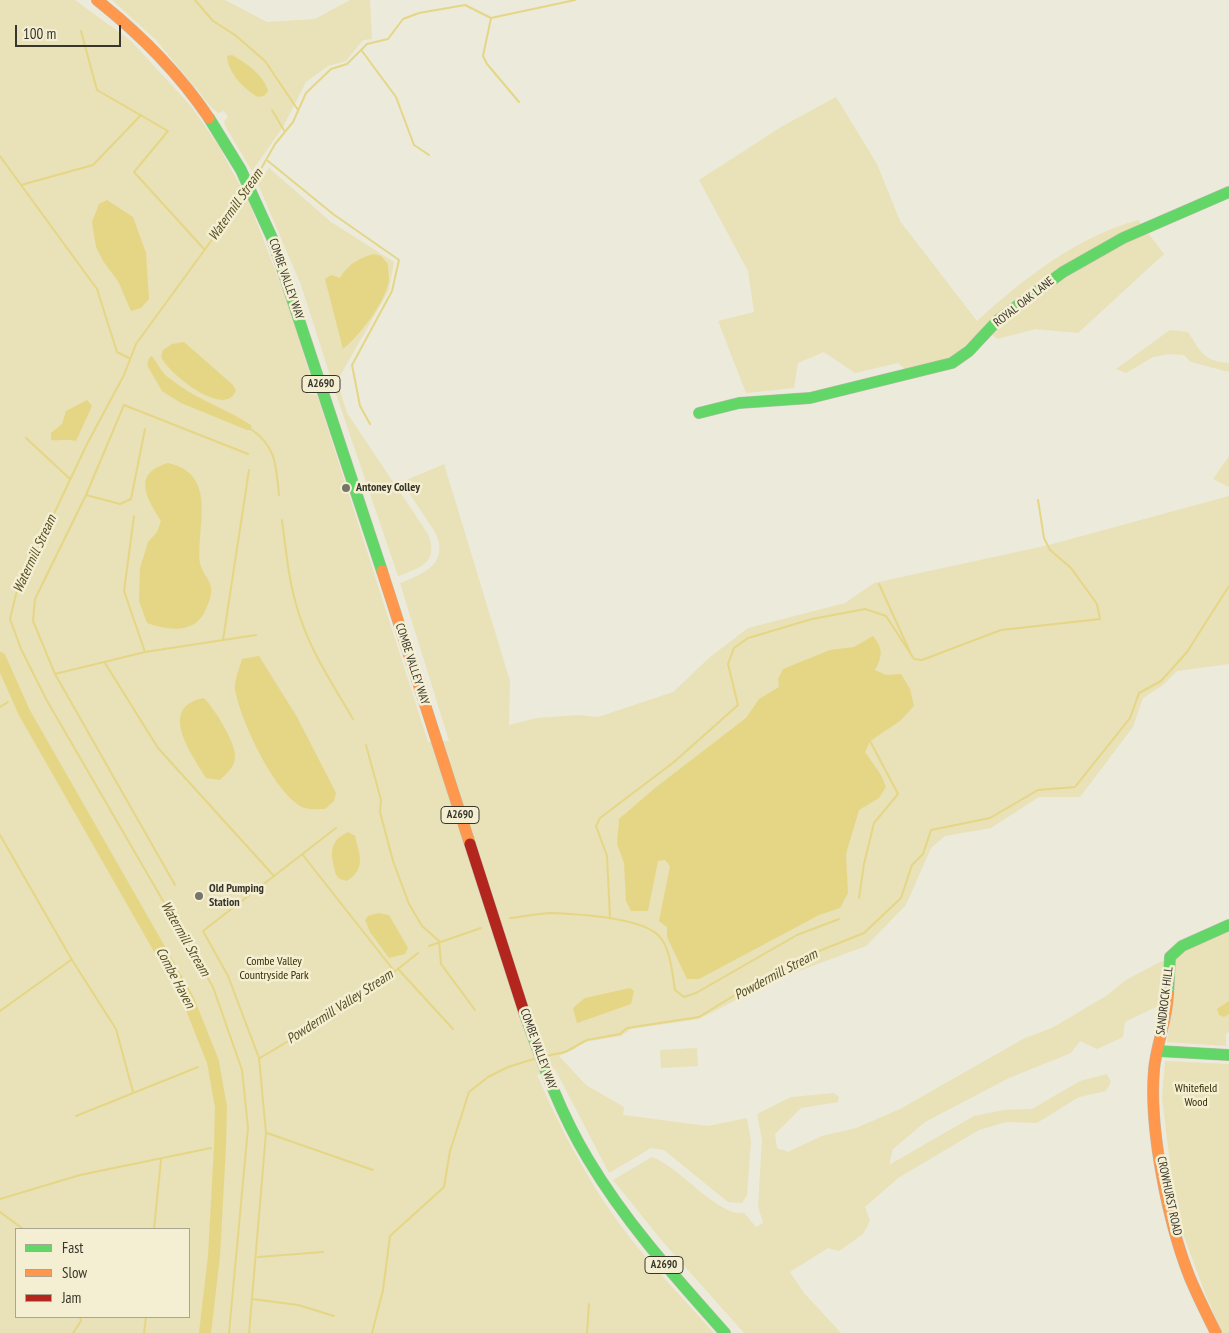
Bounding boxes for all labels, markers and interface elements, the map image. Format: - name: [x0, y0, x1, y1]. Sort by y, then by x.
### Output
- scale bar: [18, 15, 124, 47]
- text: 100 m: [23, 24, 56, 43]
- water label: Watermill Stream: [205, 166, 267, 244]
- street label: COMBE VALLEY WAY: [265, 237, 307, 321]
- street label: ROYAL OAK LANE: [991, 274, 1057, 330]
- road number: A2690: [302, 376, 340, 392]
- place label: Antoney Colley: [356, 481, 420, 495]
- marker: Antoney Colley: [340, 482, 352, 494]
- water label: Watermill Stream: [10, 513, 60, 595]
- street label: COMBE VALLEY WAY: [392, 621, 432, 707]
- road number: A2690: [441, 806, 479, 824]
- place label: Old Pumping Station: [209, 882, 264, 910]
- marker: Old Pumping Station: [193, 890, 205, 902]
- water label: Watermill Stream: [157, 899, 213, 979]
- water label: Combe Haven: [152, 945, 198, 1011]
- water label: Powdermill Stream: [732, 946, 820, 1004]
- park label: Combe Valley Countryside Park: [239, 955, 309, 983]
- water label: Powdermill Valley Stream: [284, 966, 396, 1048]
- street label: SANDROCK HILL: [1154, 966, 1176, 1036]
- street label: COMBE VALLEY WAY: [517, 1007, 559, 1091]
- park label: Whitefield Wood: [1175, 1082, 1217, 1110]
- street label: CROWHURST ROAD: [1154, 1155, 1184, 1237]
- legend: [15, 1228, 190, 1318]
- text: Fast: [62, 1238, 83, 1257]
- road number: A2690: [645, 1256, 683, 1274]
- text: Slow: [62, 1263, 87, 1282]
- text: Jam: [62, 1288, 81, 1307]

